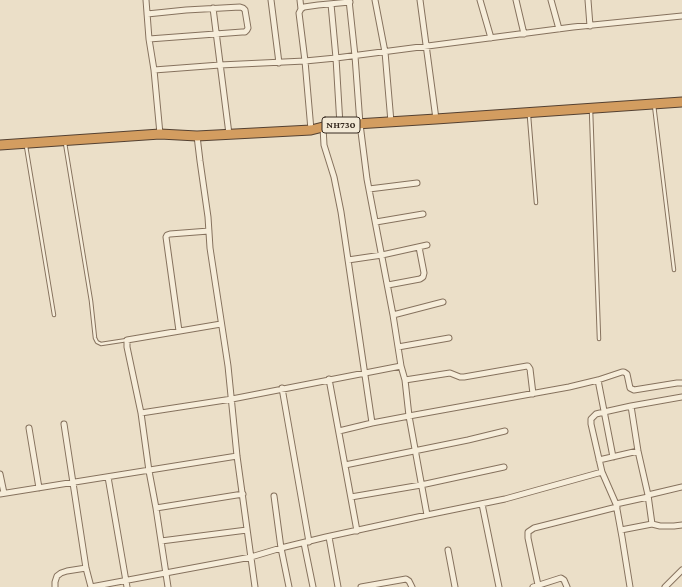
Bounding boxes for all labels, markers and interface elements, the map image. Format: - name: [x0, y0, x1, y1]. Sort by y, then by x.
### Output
- road number: NH730: [322, 117, 360, 133]

